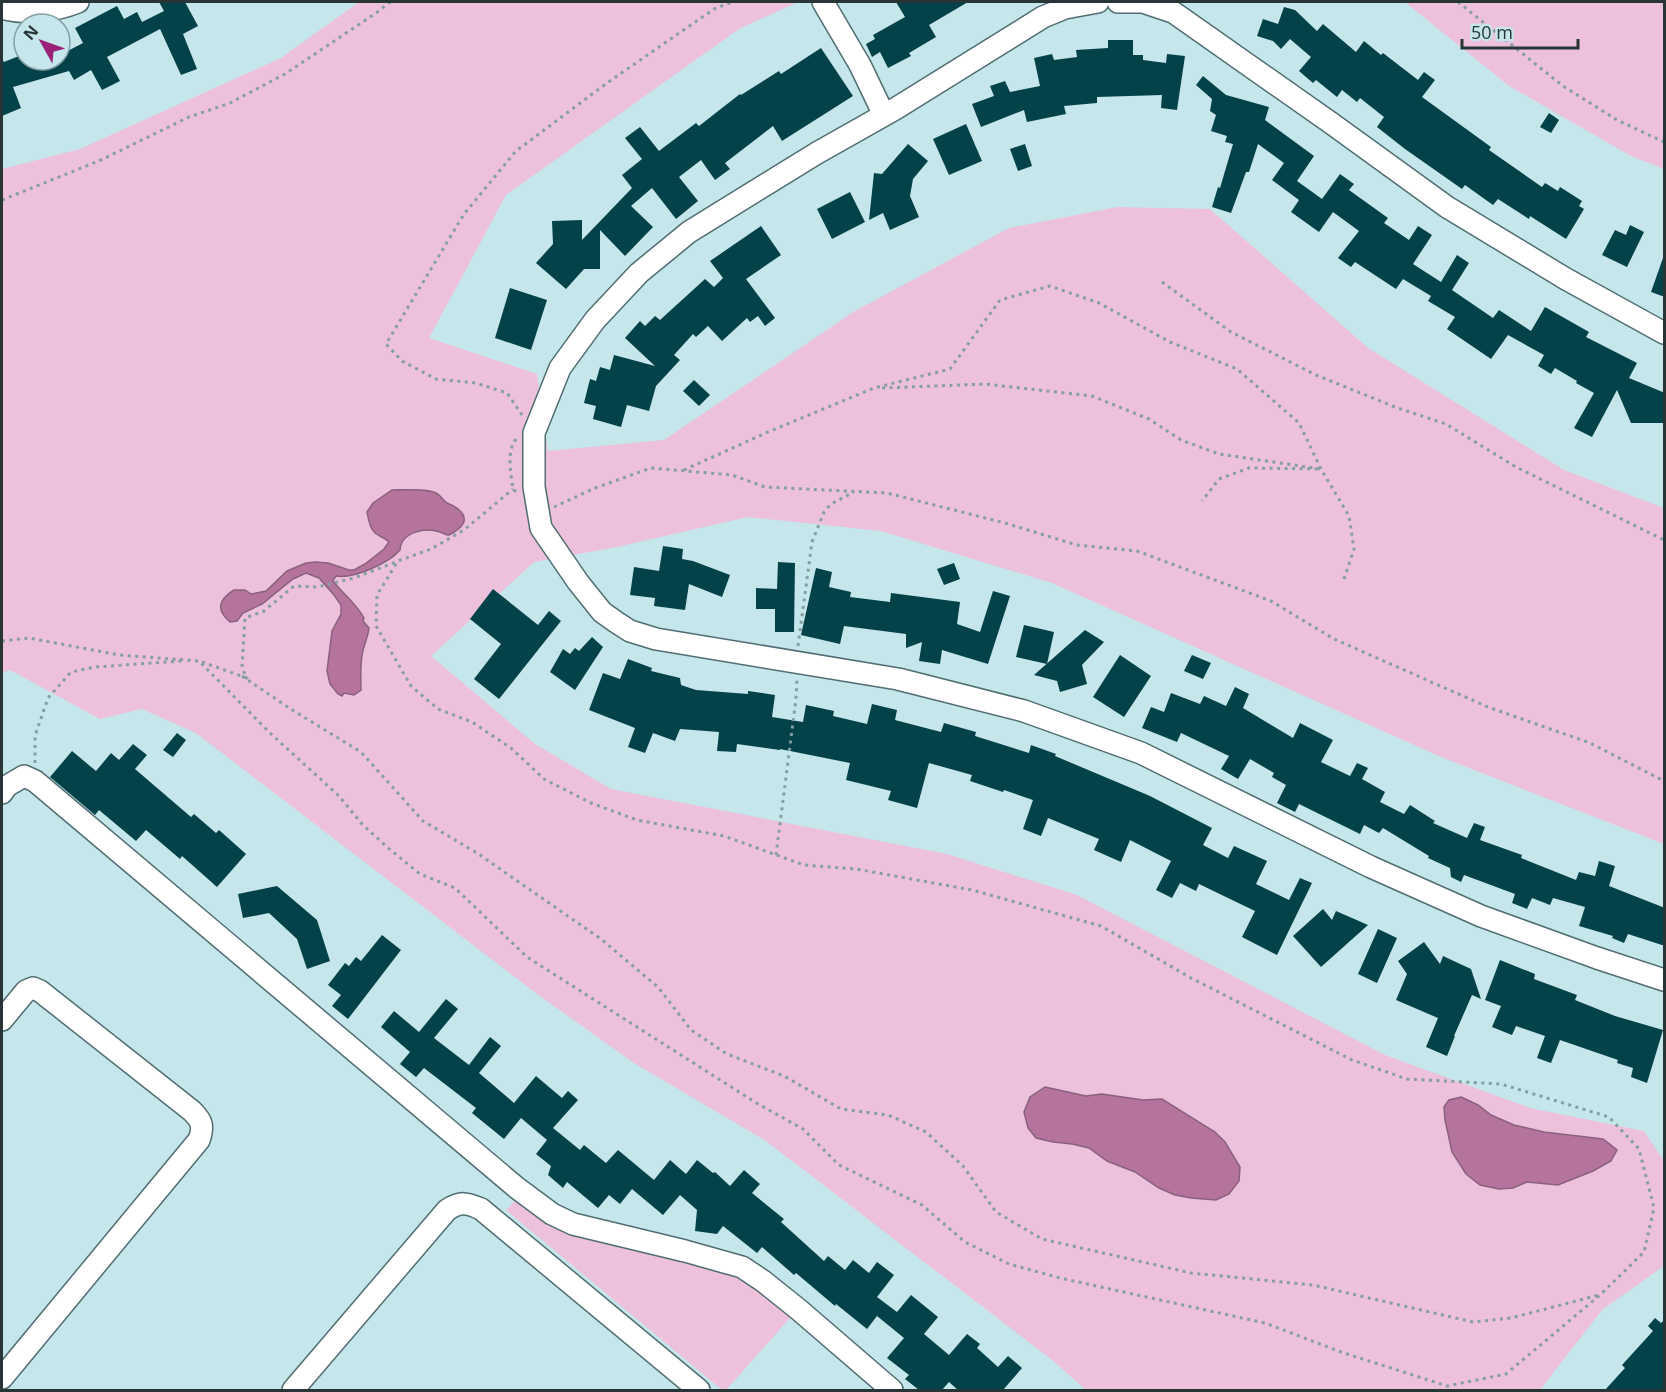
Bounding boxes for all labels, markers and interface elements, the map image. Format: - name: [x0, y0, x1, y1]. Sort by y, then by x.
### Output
- north arrow: [12, 12, 72, 72]
- scale bar: [1462, 12, 1578, 50]
- text: N: [18, 20, 43, 44]
- text: 50 m: [1471, 20, 1513, 44]

